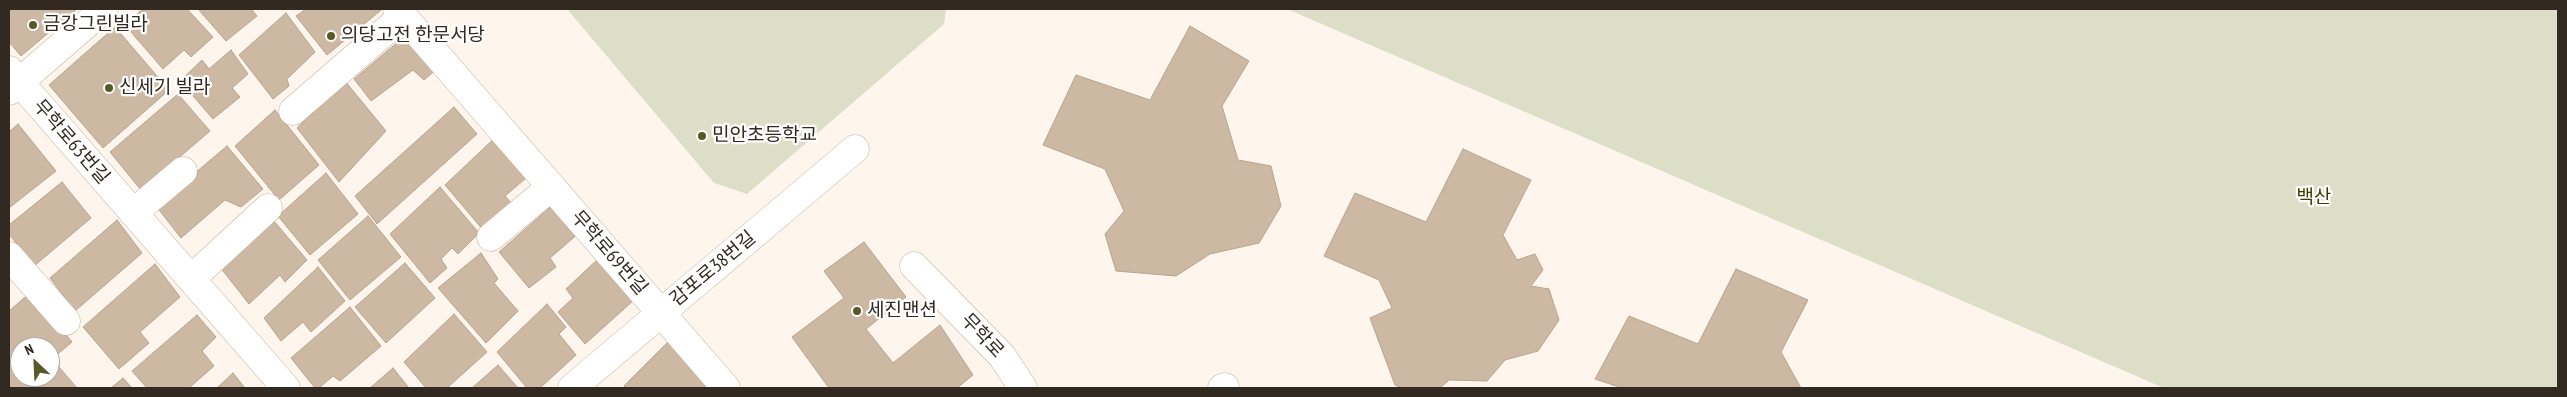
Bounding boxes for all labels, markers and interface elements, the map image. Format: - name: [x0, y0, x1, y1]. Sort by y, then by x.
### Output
- place label: 금강그린빌라: [43, 14, 148, 36]
- marker: 금강그린빌라: [27, 19, 39, 31]
- place label: 의당고전 한문서당: [341, 25, 485, 47]
- marker: 의당고전 한문서당: [325, 30, 337, 42]
- place label: 신세기 빌라: [119, 77, 210, 99]
- marker: 신세기 빌라: [103, 82, 115, 94]
- street label: 무학로63번길: [28, 95, 114, 189]
- place label: 민안초등학교: [712, 125, 817, 147]
- marker: 민안초등학교: [696, 130, 708, 142]
- park label: 백산: [2297, 187, 2331, 209]
- street label: 무학로69번길: [566, 206, 652, 300]
- street label: 감포로38번길: [666, 227, 760, 311]
- place label: 세진맨션: [867, 300, 937, 322]
- marker: 세진맨션: [851, 305, 863, 317]
- street label: 무학로: [956, 309, 1008, 363]
- north arrow: [10, 337, 60, 387]
- text: N: [22, 340, 36, 359]

